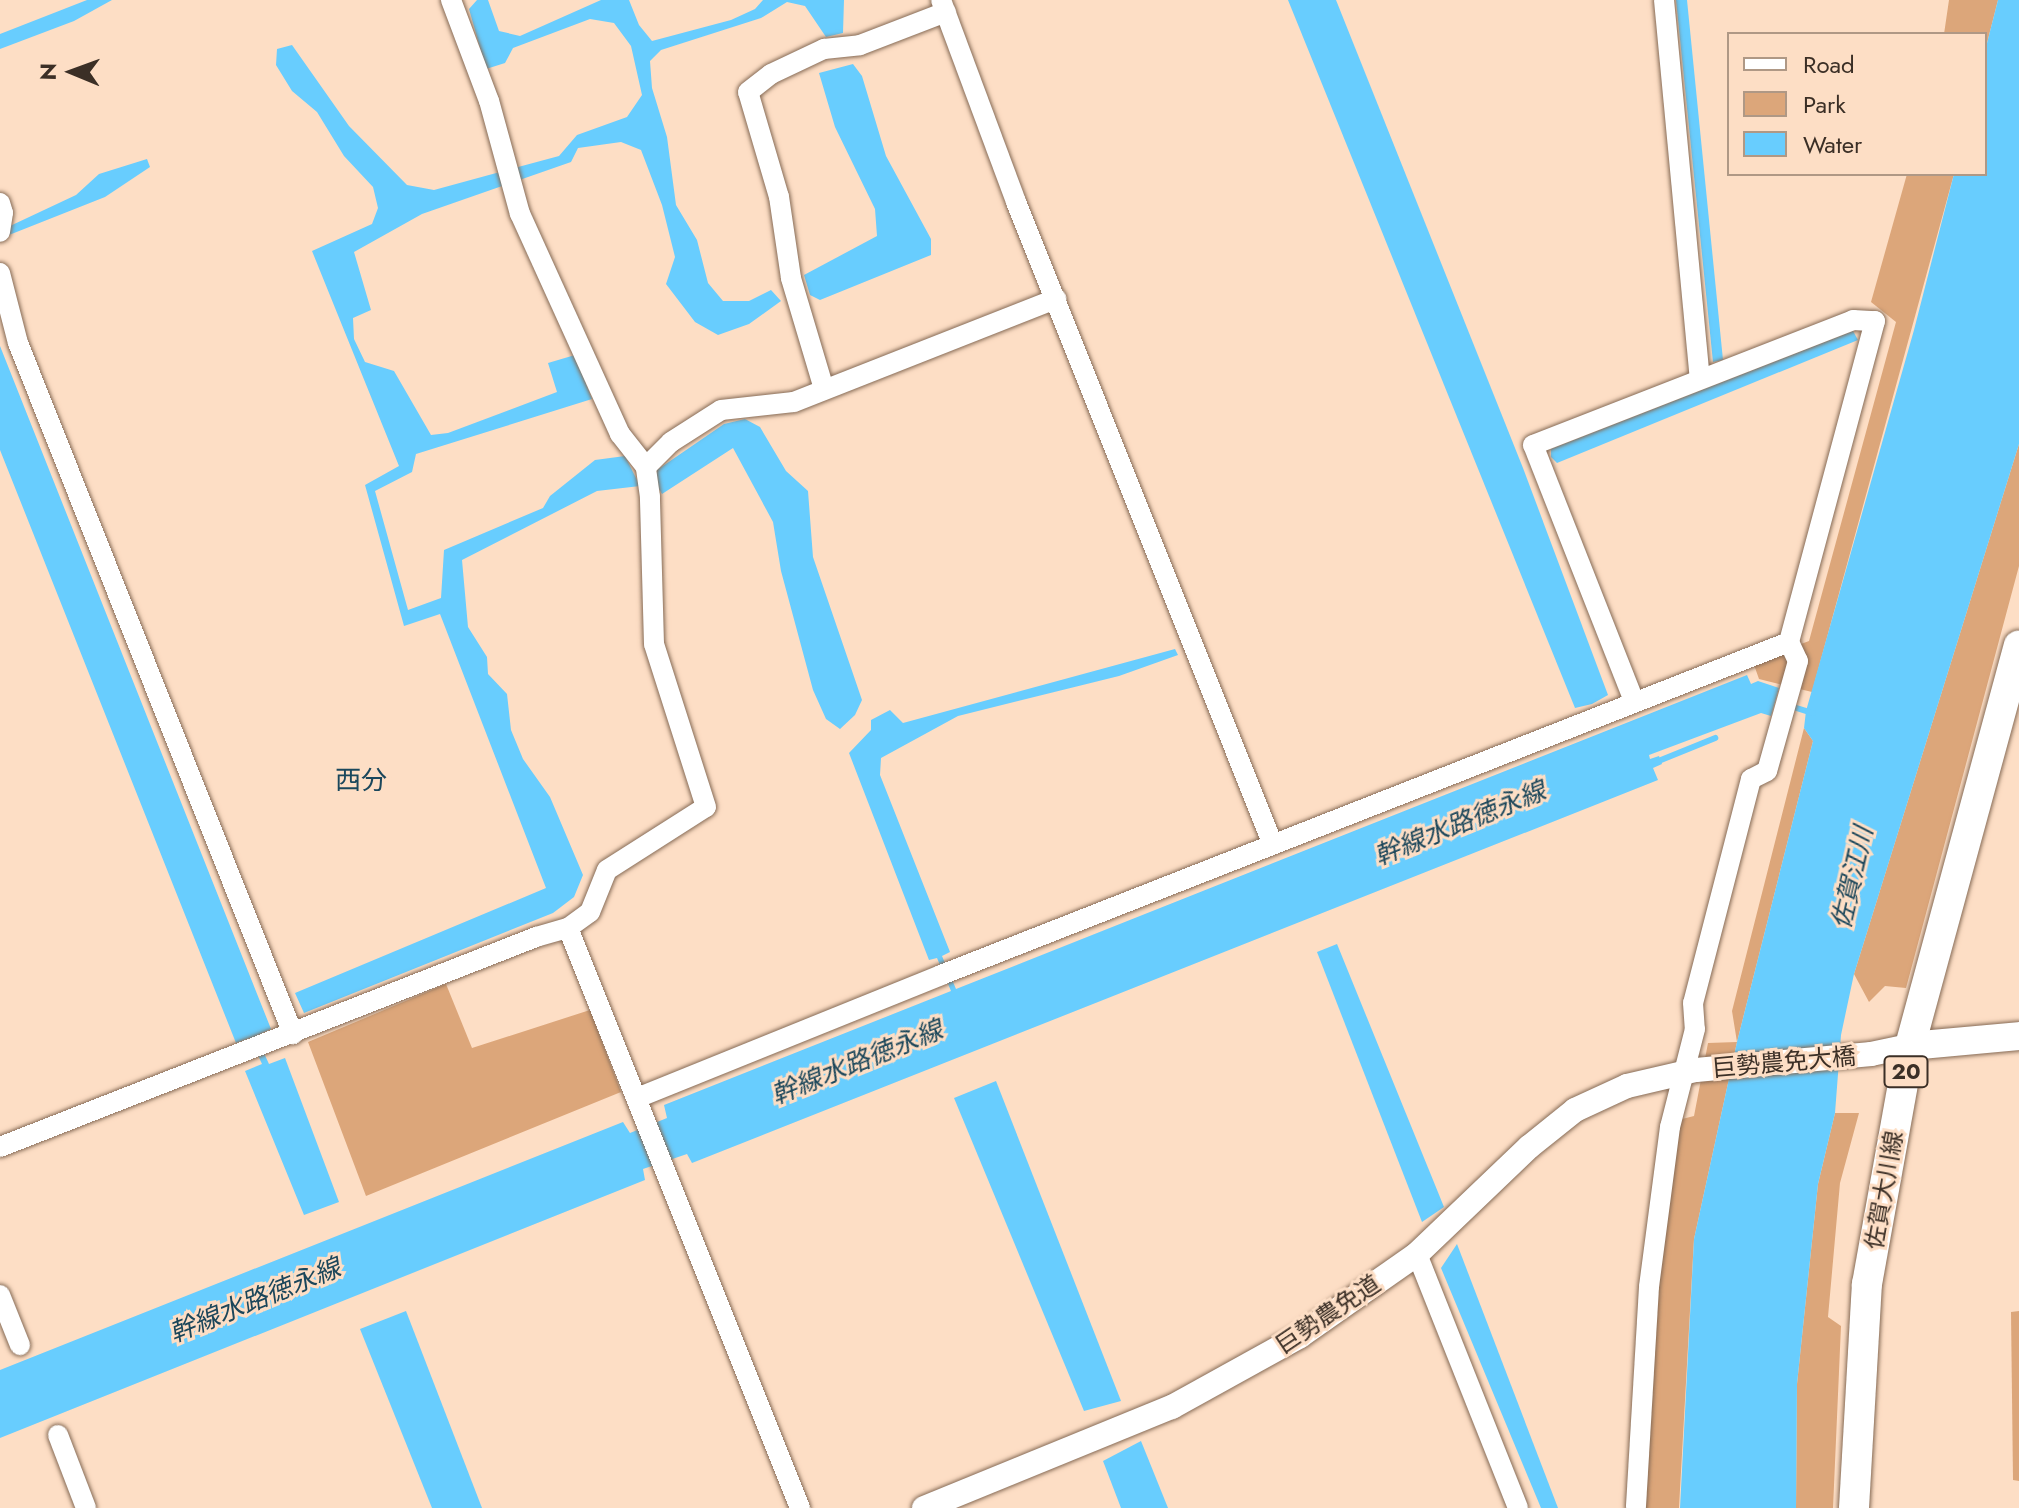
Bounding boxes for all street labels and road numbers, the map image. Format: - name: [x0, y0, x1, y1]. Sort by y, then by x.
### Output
- street label: 巨勢農免大橋: [1711, 1041, 1857, 1083]
- road number: 20: [1882, 1054, 1930, 1090]
- street label: 佐賀大川線: [1859, 1128, 1909, 1252]
- street label: 巨勢農免道: [1270, 1269, 1386, 1359]

